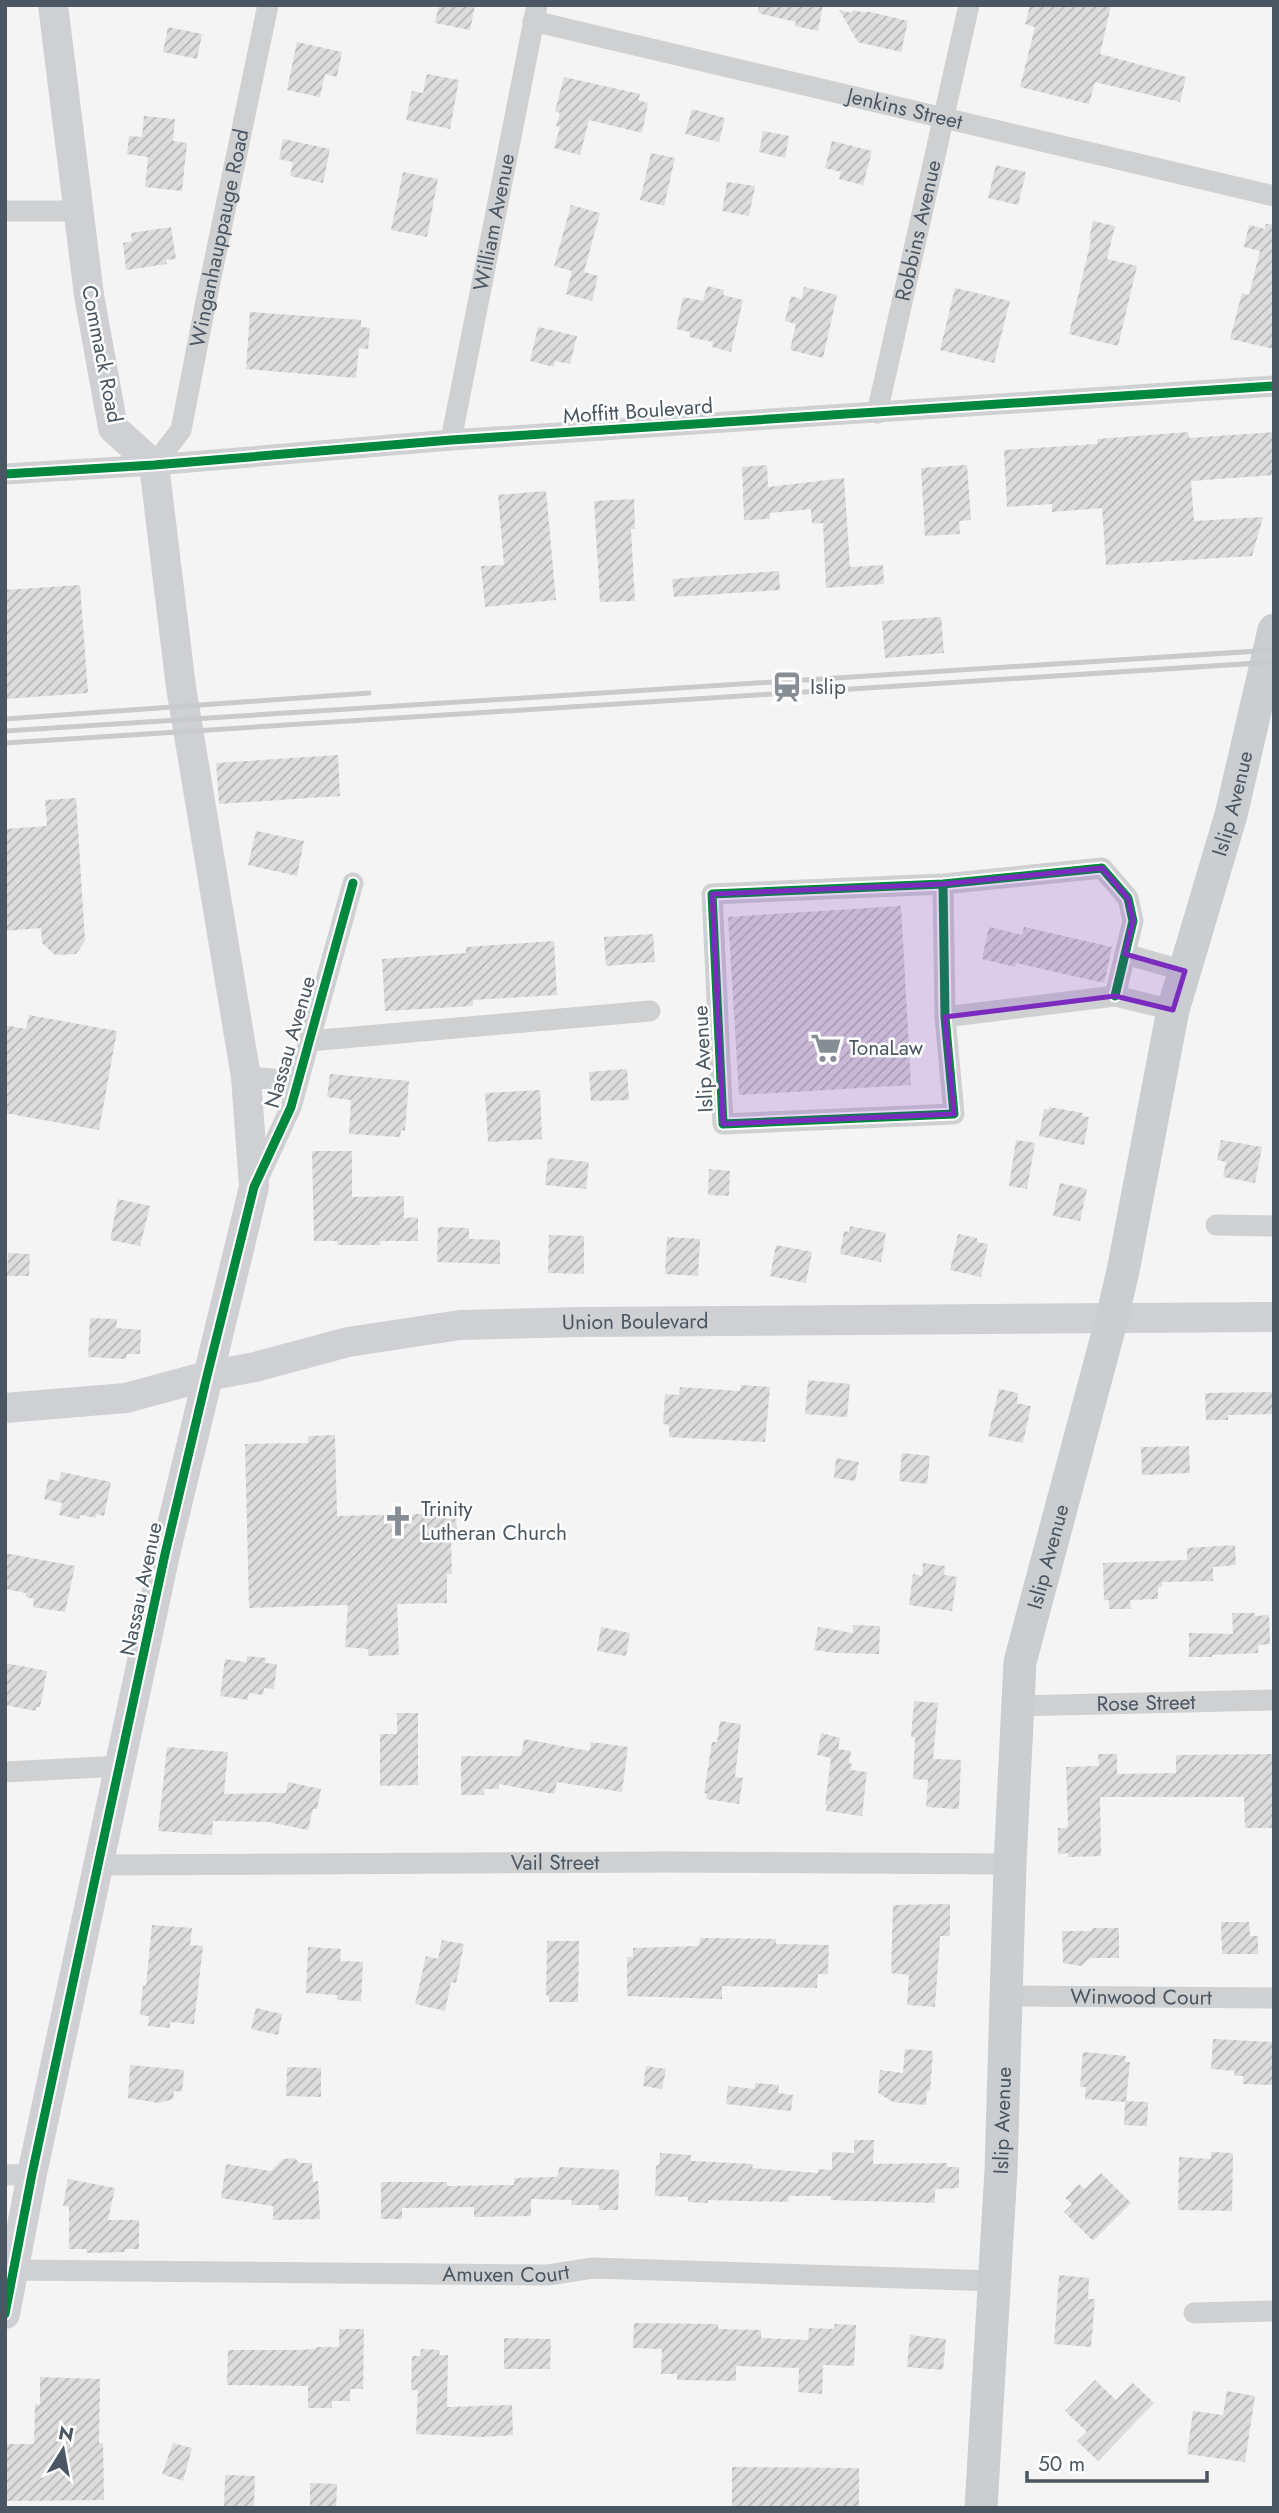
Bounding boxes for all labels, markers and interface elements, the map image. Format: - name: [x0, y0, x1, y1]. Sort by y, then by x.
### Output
- street label: Jenkins Street: [841, 80, 965, 137]
- street label: Winganhauppauge Road: [182, 126, 257, 350]
- street label: William Avenue: [466, 151, 522, 294]
- street label: Robbins Avenue: [888, 157, 949, 304]
- street label: Commack Road: [74, 283, 130, 425]
- street label: Moffitt Boulevard: [562, 391, 714, 431]
- station icon: Islip: [770, 670, 804, 704]
- place label: Islip: [810, 672, 846, 702]
- street label: Islip Avenue: [1205, 748, 1260, 860]
- street label: Nassau Avenue: [257, 972, 323, 1112]
- street label: Islip Avenue: [685, 1004, 721, 1114]
- supermarket icon: TonaLaw: [809, 1031, 843, 1065]
- place label: TonaLaw: [849, 1033, 924, 1063]
- street label: Union Boulevard: [562, 1306, 709, 1337]
- place label: Trinity Lutheran Church: [421, 1494, 567, 1548]
- street label: Islip Avenue: [1020, 1501, 1077, 1613]
- church icon: Trinity Lutheran Church: [381, 1504, 415, 1538]
- street label: Nassau Avenue: [112, 1519, 170, 1659]
- street label: Rose Street: [1096, 1687, 1196, 1719]
- street label: Vail Street: [511, 1847, 599, 1878]
- street label: Winwood Court: [1070, 1981, 1212, 2013]
- street label: Islip Avenue: [986, 2066, 1019, 2175]
- street label: Amuxen Court: [442, 2257, 572, 2290]
- north arrow: [28, 2415, 98, 2485]
- text: N: [56, 2419, 76, 2448]
- scale bar: [1027, 2440, 1207, 2484]
- text: 50 m: [1038, 2449, 1085, 2479]

